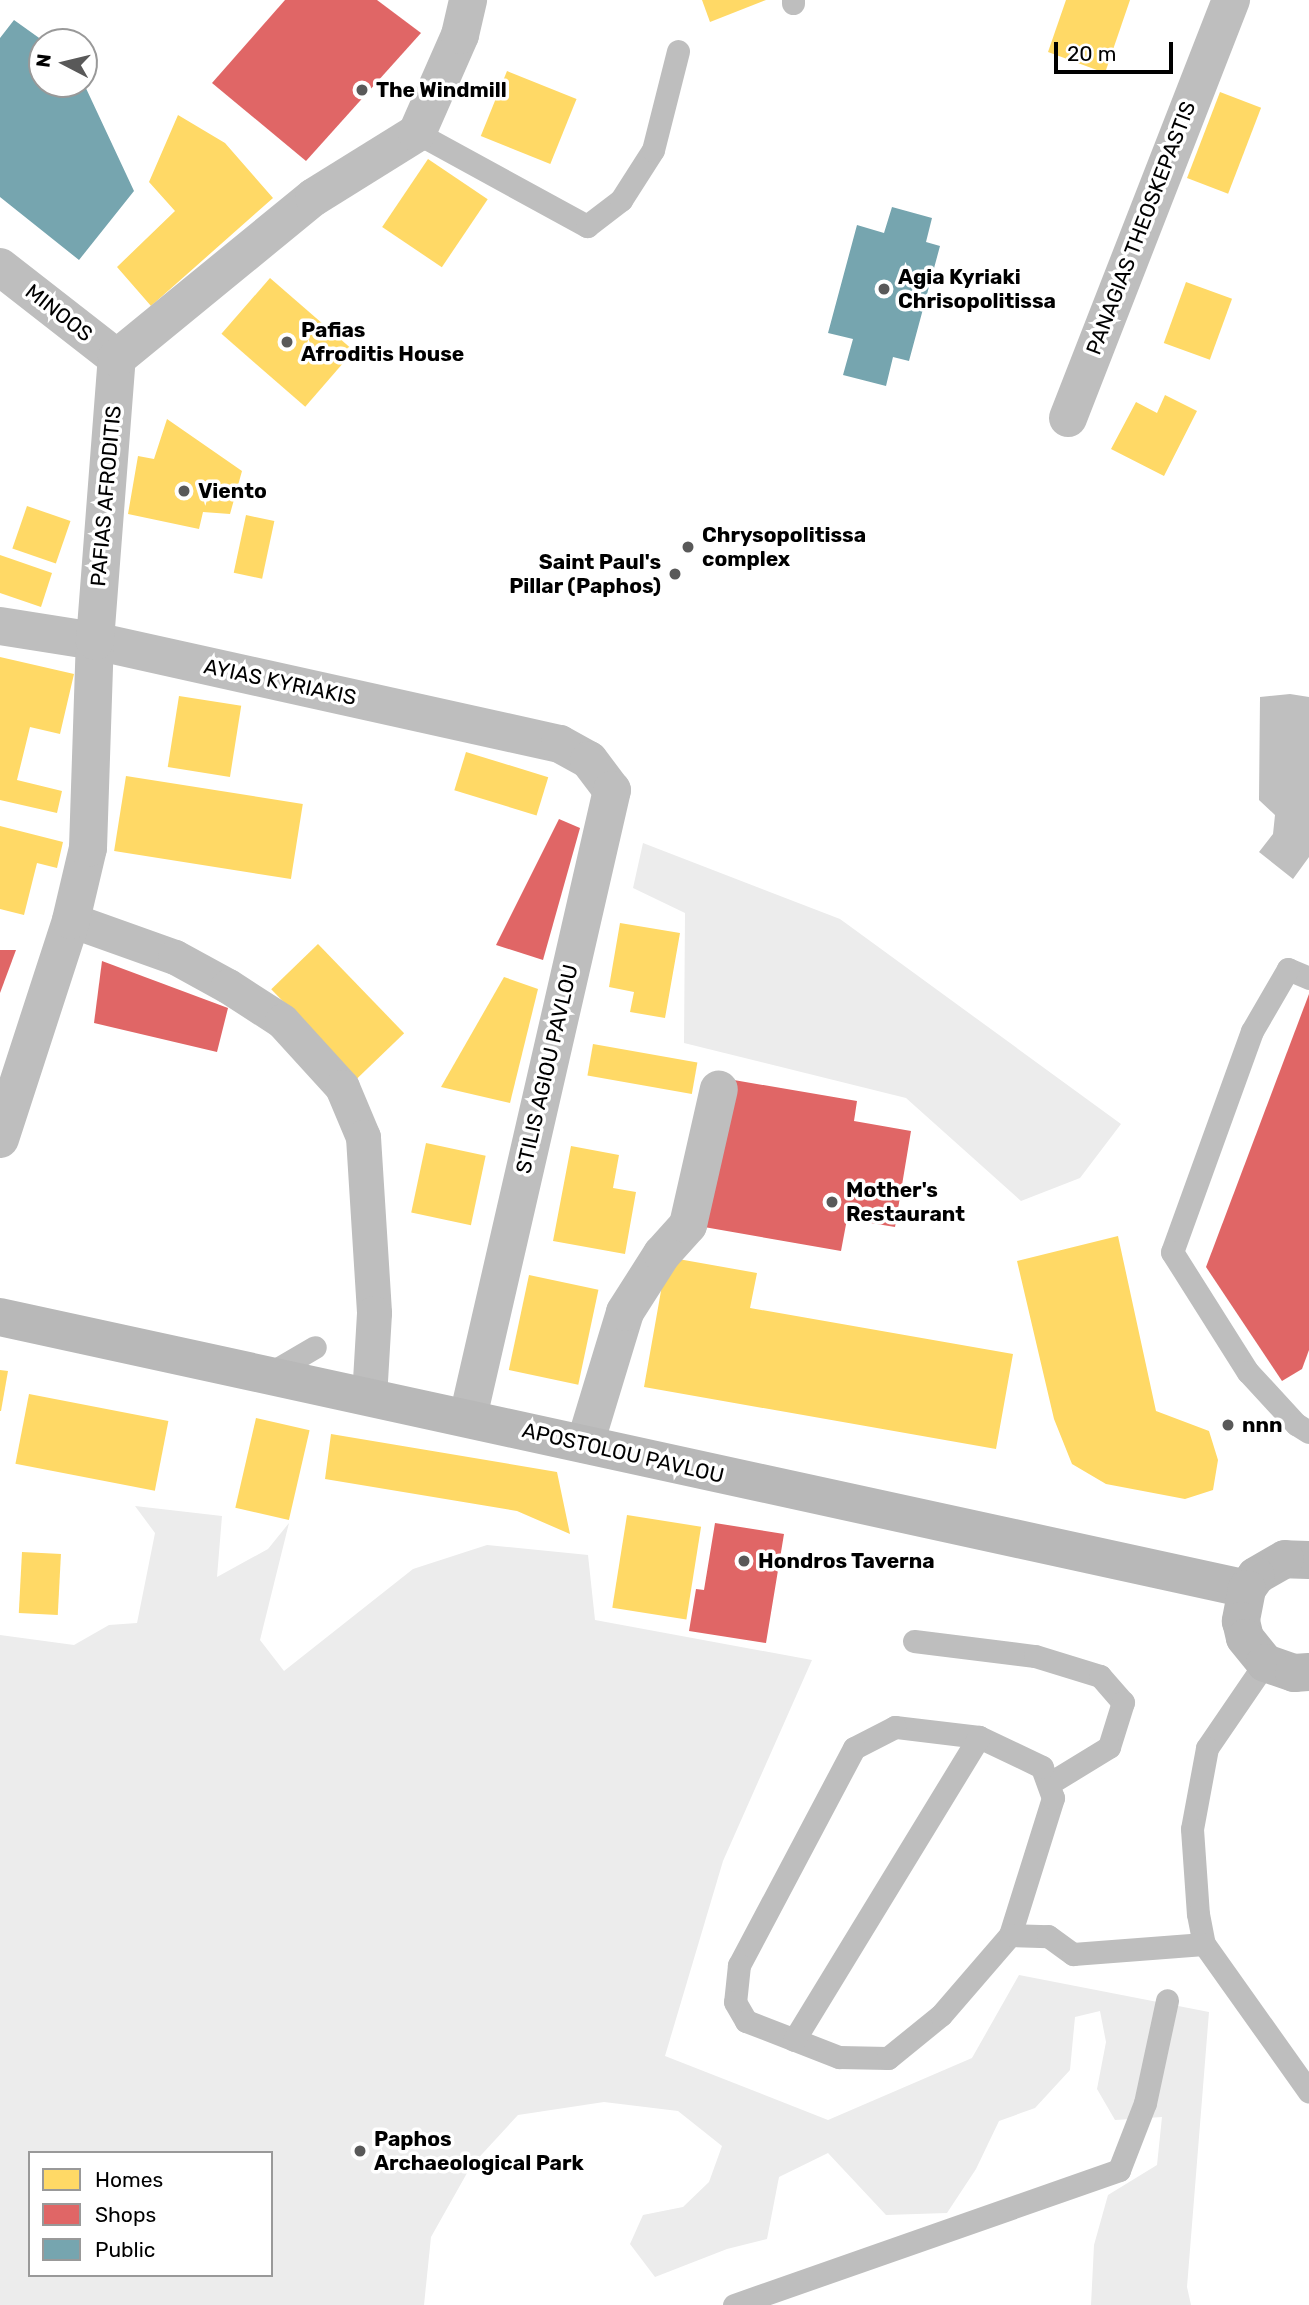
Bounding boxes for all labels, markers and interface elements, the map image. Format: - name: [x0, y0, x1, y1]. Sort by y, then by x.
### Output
- north arrow: [28, 28, 98, 98]
- scale bar: [1057, 28, 1176, 72]
- text: 20 m: [1067, 41, 1116, 66]
- text: N: [31, 52, 56, 69]
- place label: The Windmill: [376, 77, 507, 103]
- marker: The Windmill: [354, 82, 370, 98]
- street label: PANAGIAS THEOSKEPASTIS: [1081, 97, 1201, 359]
- place label: Agia Kyriaki Chrisopolitissa: [898, 264, 1056, 314]
- street label: MINOOS: [20, 279, 98, 347]
- marker: Agia Kyriaki Chrisopolitissa: [876, 281, 892, 297]
- place label: Pafias Afroditis House: [301, 317, 464, 367]
- marker: Pafias Afroditis House: [279, 334, 295, 350]
- street label: PAFIAS AFRODITIS: [86, 404, 126, 588]
- place label: Viento: [198, 478, 267, 504]
- marker: Viento: [176, 483, 192, 499]
- place label: Chrysopolitissa complex: [702, 522, 866, 572]
- marker: Chrysopolitissa complex: [680, 539, 696, 555]
- place label: Saint Paul's Pillar (Paphos): [509, 549, 661, 599]
- marker: Saint Paul's Pillar (Paphos): [667, 566, 683, 582]
- street label: AYIAS KYRIAKIS: [202, 654, 358, 710]
- street label: STILIS AGIOU PAVLOU: [511, 962, 583, 1176]
- place label: Mother's Restaurant: [846, 1177, 965, 1227]
- marker: Mother's Restaurant: [824, 1194, 840, 1210]
- place label: nnn: [1242, 1412, 1283, 1438]
- marker: nnn: [1220, 1417, 1236, 1433]
- street label: APOSTOLOU PAVLOU: [520, 1418, 726, 1488]
- place label: Hondros Taverna: [758, 1548, 935, 1574]
- marker: Hondros Taverna: [736, 1553, 752, 1569]
- place label: Paphos Archaeological Park: [374, 2126, 584, 2176]
- marker: Paphos Archaeological Park: [352, 2143, 368, 2159]
- legend: [28, 2151, 273, 2277]
- text: Homes: [95, 2167, 163, 2192]
- text: Shops: [95, 2202, 156, 2227]
- text: Public: [95, 2237, 155, 2262]

